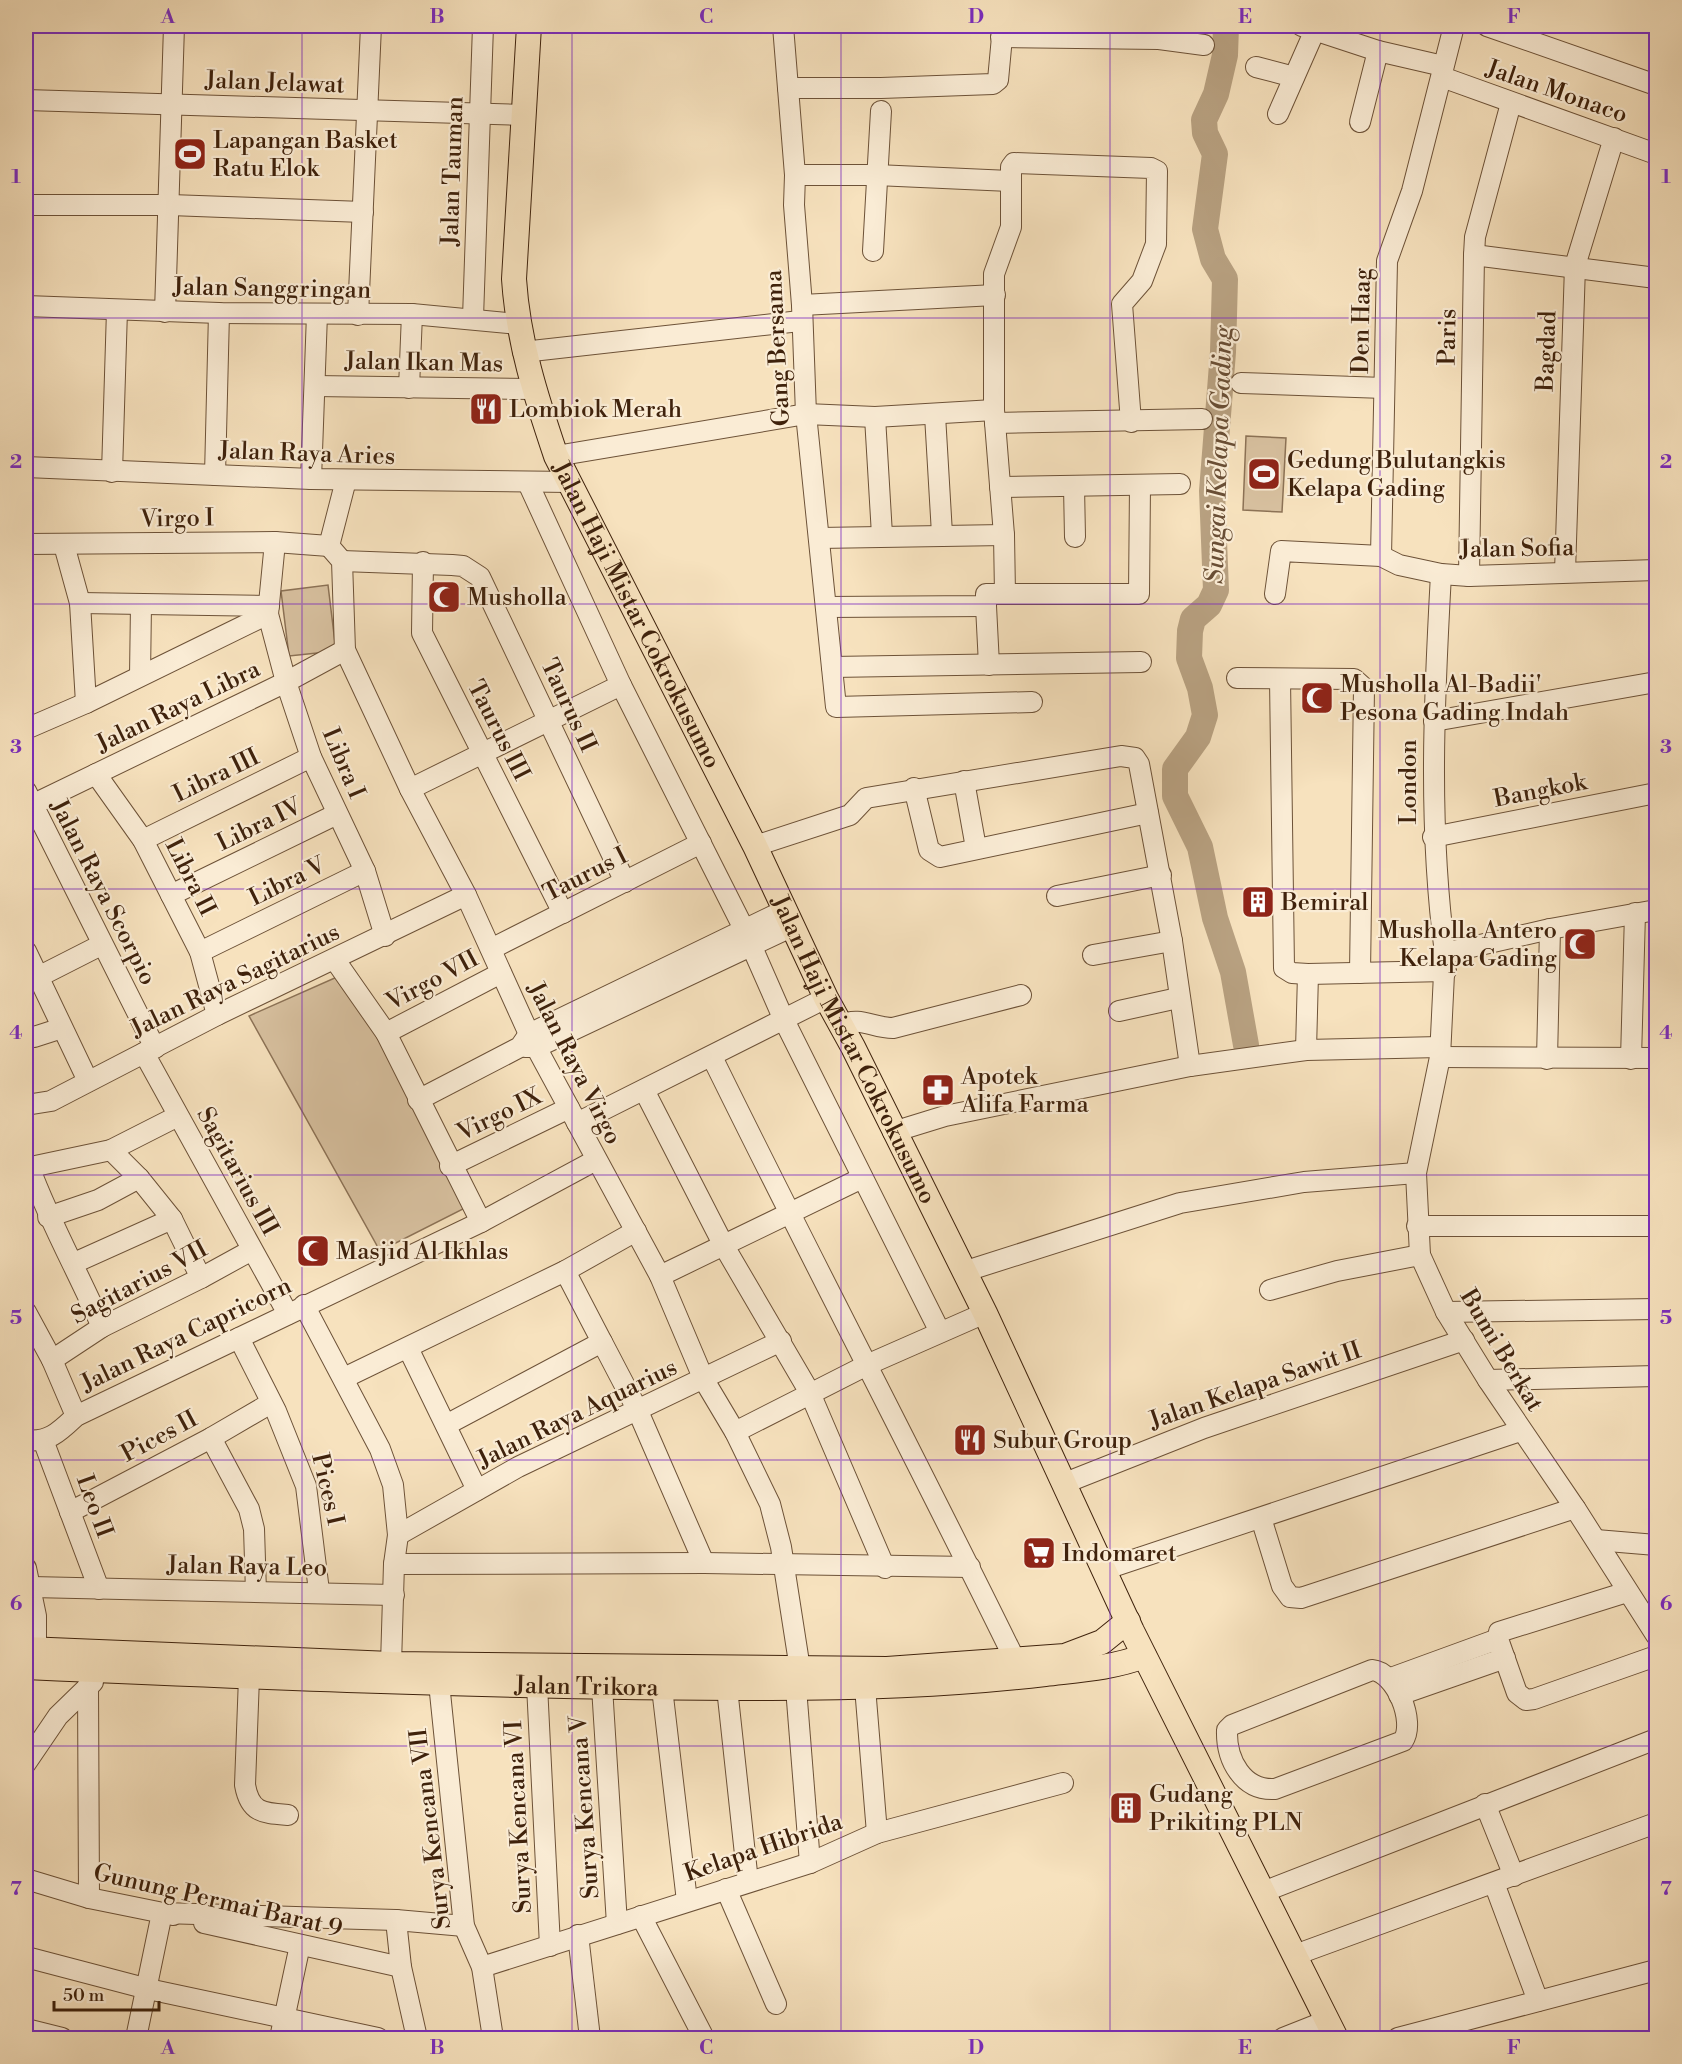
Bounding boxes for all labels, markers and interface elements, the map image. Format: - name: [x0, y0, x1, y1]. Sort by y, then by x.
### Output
- text: A: [160, 5, 176, 30]
- text: B: [429, 5, 445, 30]
- text: C: [699, 5, 713, 30]
- text: D: [968, 5, 984, 30]
- text: E: [1238, 5, 1252, 30]
- text: F: [1507, 5, 1521, 30]
- street label: Jalan Monaco: [1481, 53, 1631, 130]
- street label: Jalan Jelawat: [204, 66, 346, 100]
- street label: Jalan Tauman: [435, 96, 471, 247]
- place label: Lapangan Basket Ratu Elok: [213, 126, 398, 184]
- sports icon: Lapangan Basket Ratu Elok: [172, 136, 208, 172]
- text: 1: [11, 165, 21, 190]
- text: 1: [1661, 165, 1671, 190]
- street label: Den Haag: [1346, 267, 1378, 374]
- street label: Gang Bersama: [759, 268, 797, 427]
- street label: Jalan Sanggringan: [172, 272, 371, 306]
- street label: Paris: [1433, 308, 1463, 366]
- street label: Bagdad: [1531, 310, 1563, 393]
- water label: Sungai Kelapa Gading: [1199, 324, 1240, 585]
- street label: Jalan Ikan Mas: [343, 347, 503, 379]
- restaurant icon: Lombiok Merah: [468, 391, 504, 427]
- place label: Lombiok Merah: [509, 395, 682, 425]
- street label: Jalan Raya Aries: [217, 436, 396, 472]
- place label: Gedung Bulutangkis Kelapa Gading: [1287, 446, 1506, 504]
- text: 2: [10, 450, 22, 475]
- text: 2: [1660, 450, 1672, 475]
- street label: Jalan Haji Mistar Cokrokusumo: [545, 456, 727, 774]
- sports icon: Gedung Bulutangkis Kelapa Gading: [1246, 456, 1282, 492]
- street label: Virgo I: [139, 503, 214, 535]
- street label: Jalan Sofia: [1458, 533, 1575, 565]
- mosque icon: Musholla: [426, 579, 462, 615]
- place label: Musholla: [467, 583, 567, 613]
- street label: Jalan Raya Libra: [91, 654, 266, 760]
- street label: Taurus II: [533, 654, 603, 757]
- place label: Musholla Al-Badii' Pesona Gading Indah: [1340, 670, 1569, 728]
- street label: Taurus III: [460, 675, 536, 786]
- mosque icon: Musholla Al-Badii' Pesona Gading Indah: [1299, 680, 1335, 716]
- street label: Libra I: [315, 723, 371, 803]
- text: 3: [10, 735, 22, 760]
- text: 3: [1660, 735, 1672, 760]
- street label: London: [1394, 739, 1424, 825]
- street label: Libra III: [168, 742, 264, 810]
- street label: Bangkok: [1490, 767, 1591, 815]
- street label: Libra IV: [212, 791, 308, 858]
- street label: Jalan Raya Scorpio: [43, 794, 163, 990]
- street label: Libra II: [158, 834, 222, 921]
- street label: Taurus I: [538, 841, 633, 909]
- street label: Libra V: [244, 850, 332, 913]
- building icon: Bemiral: [1240, 884, 1276, 920]
- place label: Bemiral: [1280, 888, 1368, 918]
- street label: Jalan Haji Mistar Cokrokusumo: [764, 890, 942, 1209]
- place label: Musholla Antero Kelapa Gading: [1378, 916, 1558, 974]
- street label: Jalan Raya Sagitarius: [125, 917, 345, 1045]
- mosque icon: Musholla Antero Kelapa Gading: [1562, 926, 1598, 962]
- street label: Virgo VII: [380, 944, 484, 1018]
- street label: Jalan Raya Virgo: [520, 976, 628, 1150]
- text: 4: [9, 1021, 23, 1046]
- text: 4: [1659, 1021, 1673, 1046]
- place label: Apotek Alifa Farma: [960, 1062, 1090, 1120]
- pharmacy icon: Apotek Alifa Farma: [920, 1072, 956, 1108]
- street label: Virgo IX: [452, 1081, 547, 1149]
- street label: Sagitarius III: [190, 1102, 285, 1241]
- mosque icon: Masjid Al Ikhlas: [295, 1233, 331, 1269]
- street label: Sagitarius VII: [66, 1234, 213, 1331]
- place label: Masjid Al Ikhlas: [336, 1237, 509, 1267]
- street label: Jalan Raya Capricorn: [75, 1271, 297, 1399]
- street label: Bumi Berkat: [1452, 1283, 1550, 1418]
- text: 5: [10, 1306, 22, 1331]
- text: 5: [1660, 1306, 1672, 1331]
- street label: Jalan Kelapa Sawit II: [1144, 1336, 1365, 1437]
- street label: Jalan Raya Aquarius: [472, 1353, 682, 1476]
- street label: Pices II: [116, 1404, 203, 1469]
- restaurant icon: Subur Group: [952, 1422, 988, 1458]
- place label: Subur Group: [993, 1426, 1132, 1456]
- street label: Pices I: [304, 1450, 350, 1528]
- street label: Leo II: [69, 1471, 119, 1542]
- supermarket icon: Indomaret: [1021, 1535, 1057, 1571]
- place label: Indomaret: [1062, 1539, 1177, 1569]
- street label: Jalan Raya Leo: [166, 1551, 327, 1583]
- text: 6: [10, 1592, 23, 1617]
- text: 6: [1660, 1592, 1673, 1617]
- street label: Jalan Trikora: [513, 1671, 660, 1703]
- street label: Surya Kencana V: [564, 1713, 606, 1900]
- street label: Surya Kencana VI: [499, 1720, 539, 1914]
- street label: Surya Kencana VII: [404, 1727, 458, 1931]
- place label: Gudang Prikiting PLN: [1149, 1780, 1303, 1838]
- building icon: Gudang Prikiting PLN: [1108, 1790, 1144, 1826]
- street label: Kelapa Hibrida: [680, 1807, 847, 1889]
- street label: Gunung Permai Barat 9: [90, 1858, 345, 1944]
- text: 7: [10, 1877, 22, 1902]
- text: 7: [1660, 1877, 1672, 1902]
- scale bar: [54, 1974, 159, 2012]
- text: 50 m: [63, 1984, 105, 2007]
- text: A: [160, 2036, 176, 2061]
- text: B: [429, 2036, 445, 2061]
- text: C: [699, 2036, 713, 2061]
- text: D: [968, 2036, 984, 2061]
- text: E: [1238, 2036, 1252, 2061]
- text: F: [1507, 2036, 1521, 2061]

